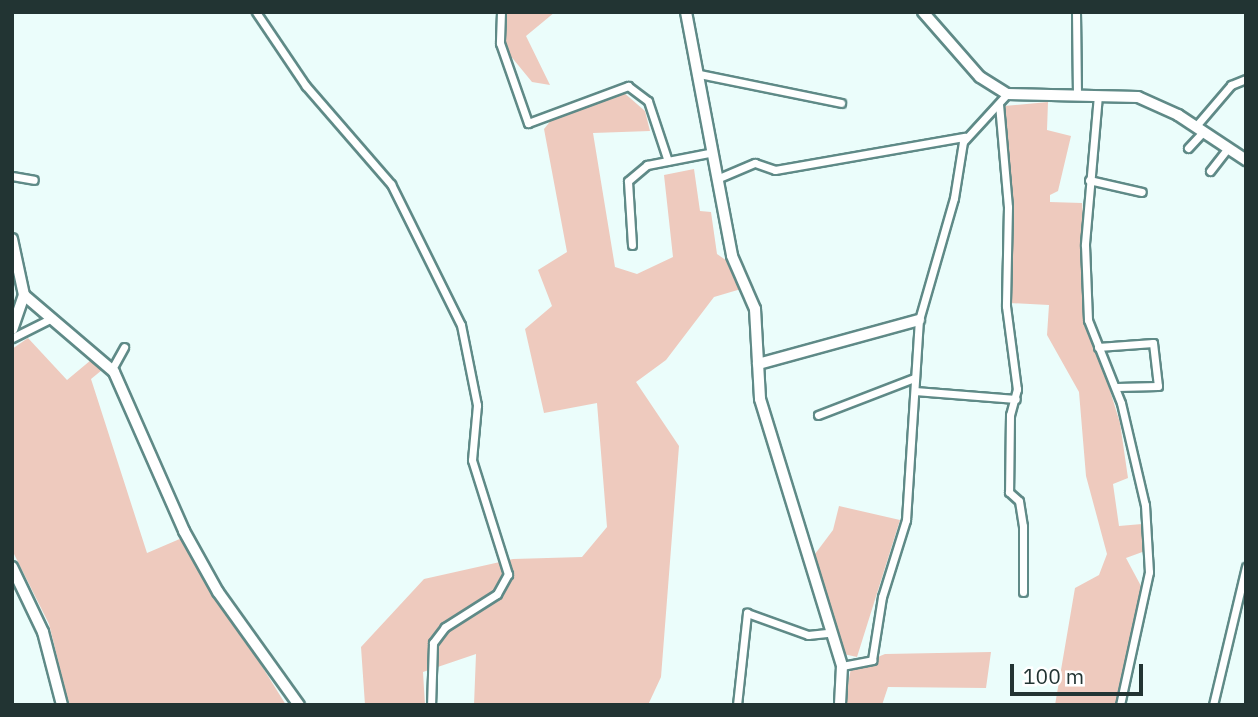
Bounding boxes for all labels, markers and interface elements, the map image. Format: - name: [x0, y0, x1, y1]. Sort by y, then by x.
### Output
- scale bar: [1013, 650, 1146, 694]
- text: 100 m: [1023, 662, 1084, 690]

